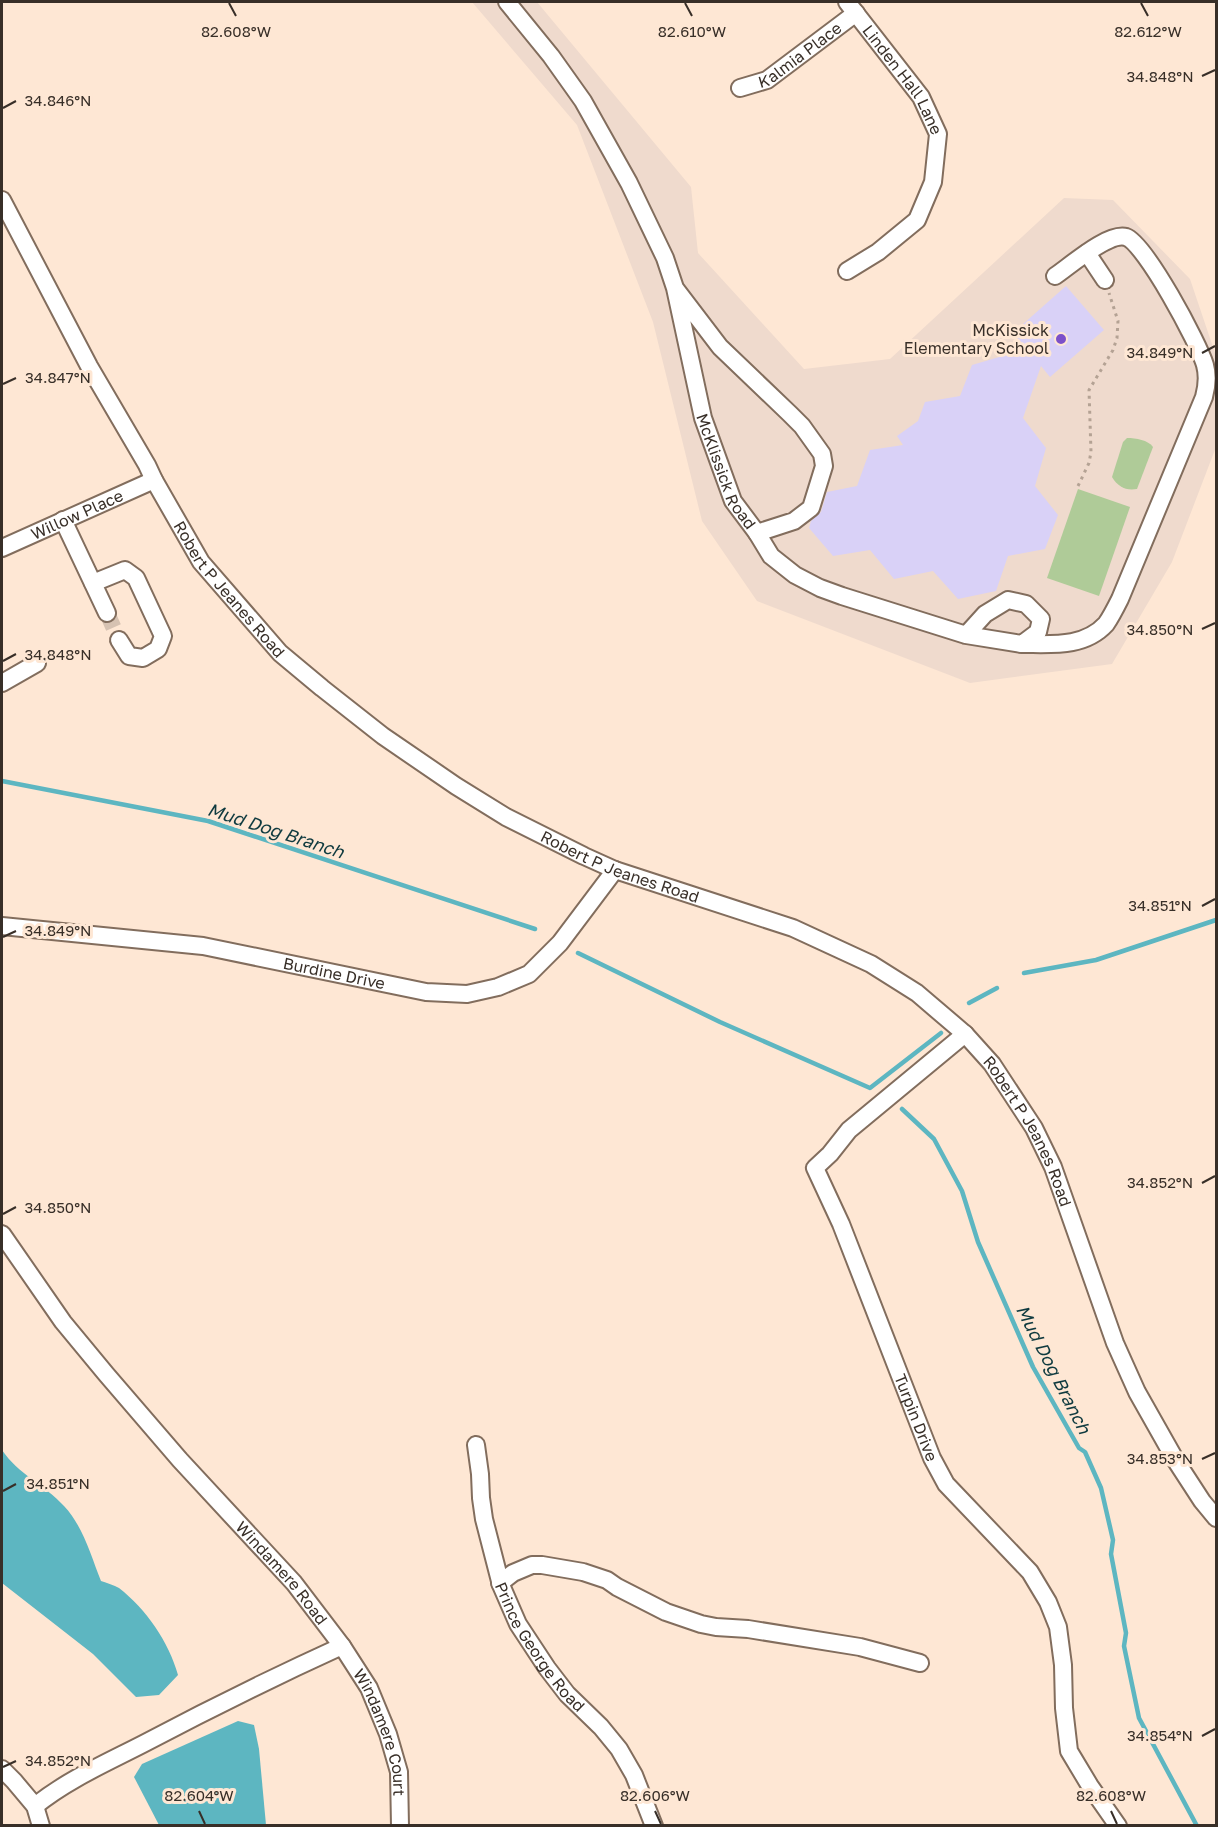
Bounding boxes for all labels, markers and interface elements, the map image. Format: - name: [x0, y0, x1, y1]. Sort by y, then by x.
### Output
- street label: Kalmia Place: [756, 18, 845, 92]
- street label: Linden Hall Lane: [858, 21, 947, 138]
- text: 82.608°W: [201, 22, 271, 40]
- text: 82.610°W: [658, 22, 726, 40]
- text: 82.612°W: [1114, 22, 1182, 40]
- text: 34.848°N: [1126, 67, 1194, 85]
- text: 34.846°N: [24, 91, 92, 109]
- place label: McKissick Elementary School: [904, 320, 1049, 358]
- marker: McKissick Elementary School: [1054, 332, 1068, 346]
- text: 34.849°N: [1126, 343, 1194, 361]
- text: 34.847°N: [25, 368, 91, 386]
- street label: McKlissick Road: [692, 411, 761, 533]
- street label: Willow Place: [28, 485, 126, 544]
- street label: Robert P Jeanes Road: [170, 517, 289, 662]
- text: 34.850°N: [1127, 620, 1193, 638]
- text: 34.848°N: [24, 645, 92, 663]
- water label: Mud Dog Branch: [205, 798, 348, 863]
- street label: Robert P Jeanes Road: [537, 826, 702, 907]
- text: 34.851°N: [1128, 896, 1192, 914]
- text: 34.849°N: [24, 921, 92, 939]
- street label: Burdine Drive: [282, 953, 387, 993]
- street label: Robert P Jeanes Road: [979, 1051, 1076, 1209]
- text: 34.852°N: [1127, 1173, 1193, 1191]
- text: 34.850°N: [25, 1198, 91, 1216]
- water label: Mud Dog Branch: [1012, 1301, 1096, 1438]
- street label: Turpin Drive: [890, 1371, 942, 1464]
- text: 34.853°N: [1127, 1449, 1193, 1467]
- text: 34.851°N: [26, 1474, 90, 1492]
- street label: Windamere Road: [232, 1517, 332, 1628]
- street label: Prince George Road: [491, 1579, 589, 1716]
- street label: Windamere Court: [349, 1665, 409, 1796]
- text: 34.854°N: [1127, 1726, 1193, 1744]
- text: 34.852°N: [25, 1751, 91, 1769]
- text: 82.604°W: [164, 1786, 234, 1804]
- text: 82.606°W: [620, 1786, 690, 1804]
- text: 82.608°W: [1076, 1786, 1146, 1804]

